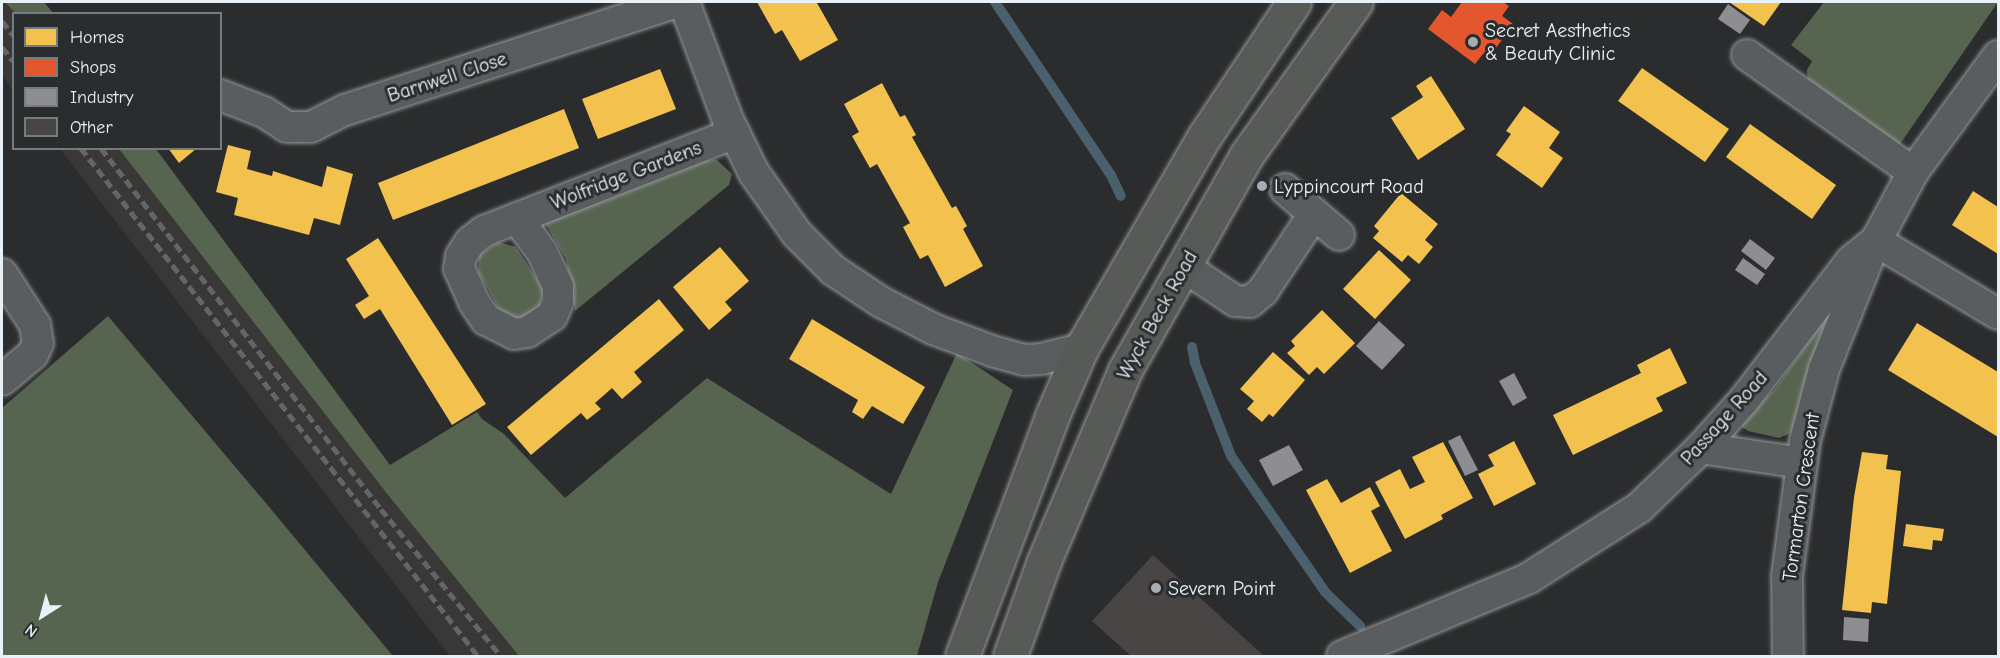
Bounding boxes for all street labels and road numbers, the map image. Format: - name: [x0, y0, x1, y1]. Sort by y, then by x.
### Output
- street label: Barnwell Close: [384, 46, 510, 108]
- street label: Wolfridge Gardens: [547, 135, 705, 215]
- street label: Wyck Beck Road: [1112, 246, 1202, 384]
- street label: Passage Road: [1676, 366, 1772, 470]
- street label: Tormarton Crescent: [1777, 411, 1825, 583]

